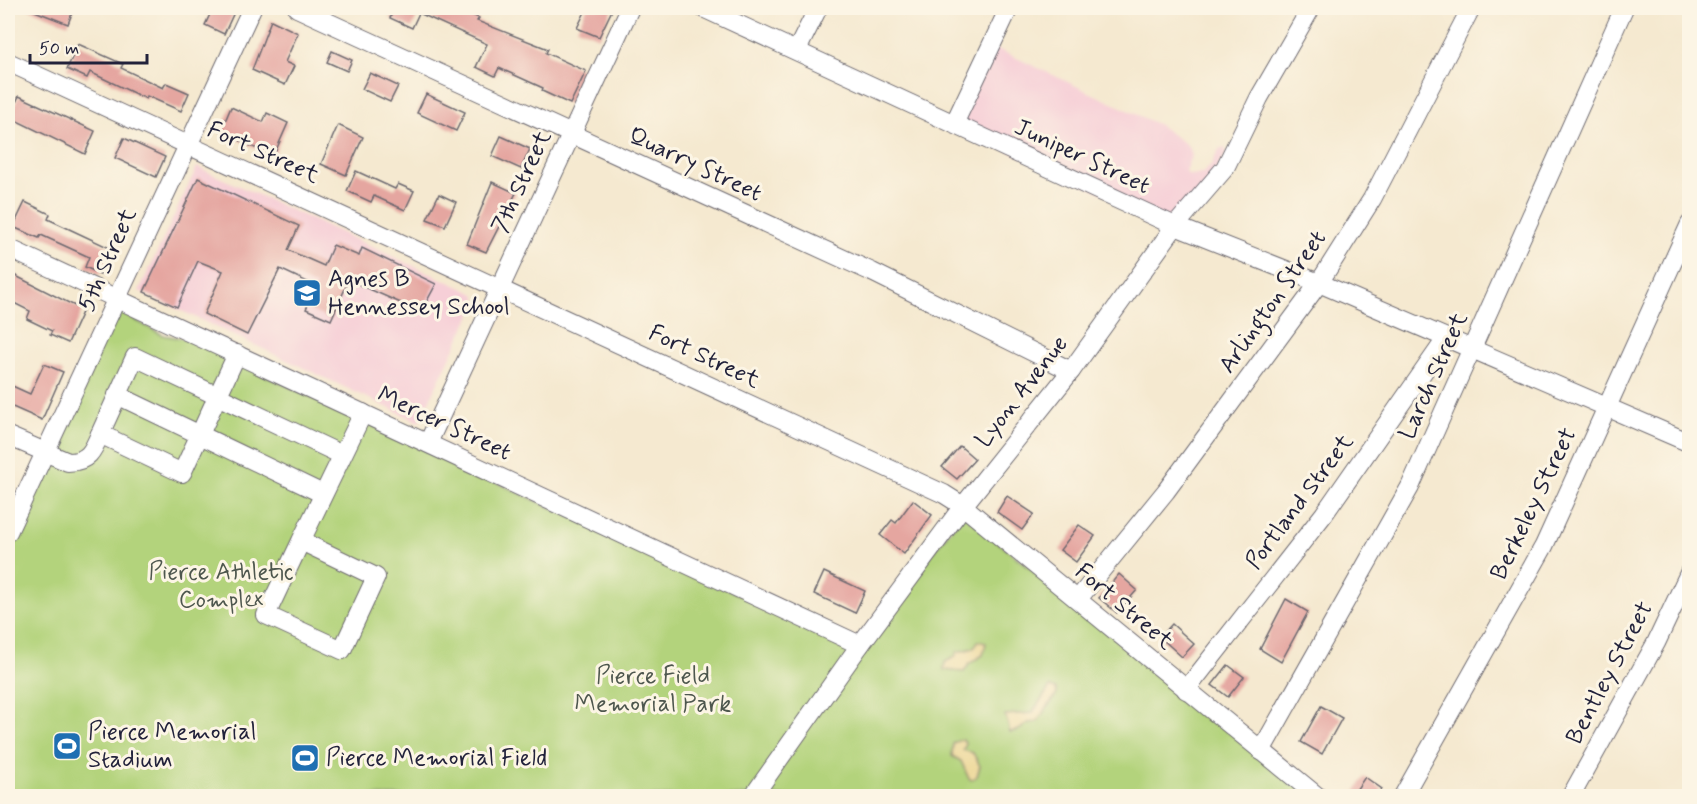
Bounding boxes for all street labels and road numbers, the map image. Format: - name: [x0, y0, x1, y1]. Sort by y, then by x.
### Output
- street label: Juniper Street: [1009, 112, 1155, 202]
- street label: Fort Street: [202, 115, 324, 191]
- street label: Quarry Street: [623, 121, 767, 209]
- street label: 7th Street: [485, 126, 559, 238]
- street label: 5th Street: [72, 204, 144, 316]
- street label: Arlington Street: [1212, 224, 1336, 381]
- street label: Larch Street: [1392, 308, 1476, 444]
- street label: Fort Street: [643, 318, 765, 396]
- street label: Lyon Avenue: [969, 330, 1075, 454]
- street label: Mercer Street: [372, 379, 516, 469]
- street label: Berkeley Street: [1484, 423, 1584, 585]
- street label: Portland Street: [1239, 428, 1361, 576]
- street label: Fort Street: [1068, 557, 1180, 657]
- street label: Bentley Street: [1559, 596, 1661, 750]

